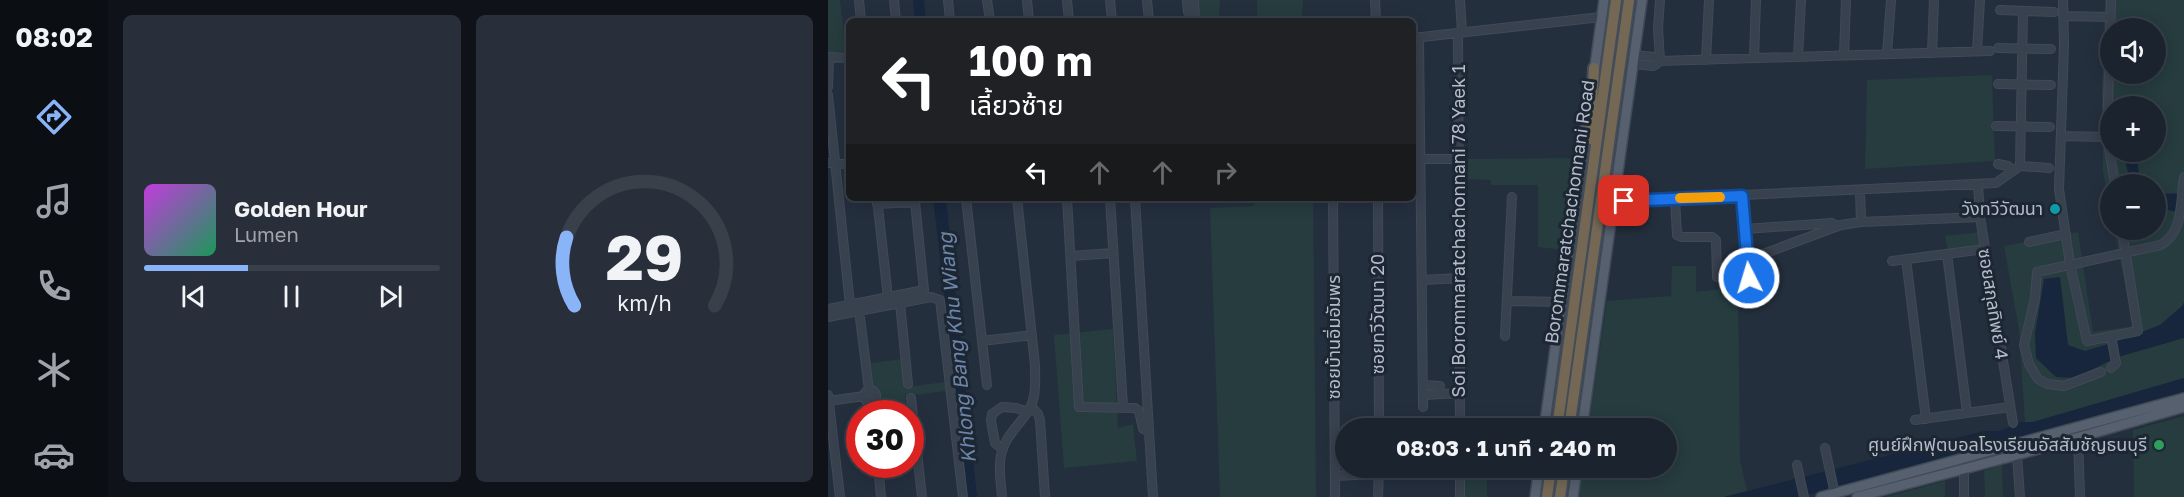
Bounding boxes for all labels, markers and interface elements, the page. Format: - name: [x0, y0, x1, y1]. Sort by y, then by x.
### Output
- map controls: [2100, 18, 2166, 240]
- button: sound: [2100, 18, 2166, 84]
- text: 08:02: [15, 21, 93, 53]
- text: 100 m: [969, 35, 1092, 85]
- icon: left: [870, 42, 948, 120]
- street label: Soi Borommaratchachonnani 78 Yaek 1: [1447, 64, 1469, 397]
- street label: Borommaratchachonnani Road: [1540, 79, 1598, 345]
- text: เลี้ยวซ้าย: [969, 89, 1063, 121]
- icon: directions: [33, 96, 75, 138]
- button: +: [2100, 96, 2166, 162]
- icon: left: [1020, 156, 1053, 189]
- icon: ahead: [1083, 156, 1116, 189]
- icon: ahead: [1146, 156, 1179, 189]
- icon: right: [1209, 156, 1242, 189]
- button: −: [2100, 174, 2166, 240]
- pin: [1598, 175, 1649, 226]
- icon: music: [33, 180, 75, 222]
- icon: arrive: [1607, 184, 1640, 217]
- text: Golden Hour: [234, 195, 368, 222]
- place label: วังทวีวัฒนา: [1961, 197, 2043, 219]
- marker: วังทวีวัฒนา: [2048, 202, 2062, 216]
- text: 29: [605, 219, 683, 294]
- text: Lumen: [234, 222, 299, 246]
- water label: Khlong Bang Khu Wiang: [932, 230, 981, 465]
- position arrow: [1717, 246, 1781, 310]
- street label: ซอยสกุลทิพย์ 4: [1973, 247, 2014, 361]
- street label: ซอยทวีวัฒนา 20: [1366, 254, 1388, 374]
- icon: phone: [33, 265, 75, 307]
- street label: ซอยบ้านอิ่มอัมพร: [1322, 275, 1344, 399]
- icon: previous: [177, 280, 210, 313]
- icon: pause: [275, 280, 308, 313]
- icon: next: [374, 280, 407, 313]
- text: km/h: [617, 290, 672, 316]
- icon: climate: [33, 349, 75, 391]
- speed limit sign: 30: [846, 400, 924, 478]
- place label: ศูนย์ฝึกฟุตบอลโรงเรียนอัสสัมชัญธนบุรี: [1868, 433, 2147, 457]
- icon: car: [33, 434, 75, 476]
- text: 08:03 · 1 นาที · 240 m: [1396, 434, 1616, 461]
- marker: ศูนย์ฝึกฟุตบอลโรงเรียนอัสสัมชัญธนบุรี: [2152, 438, 2166, 452]

